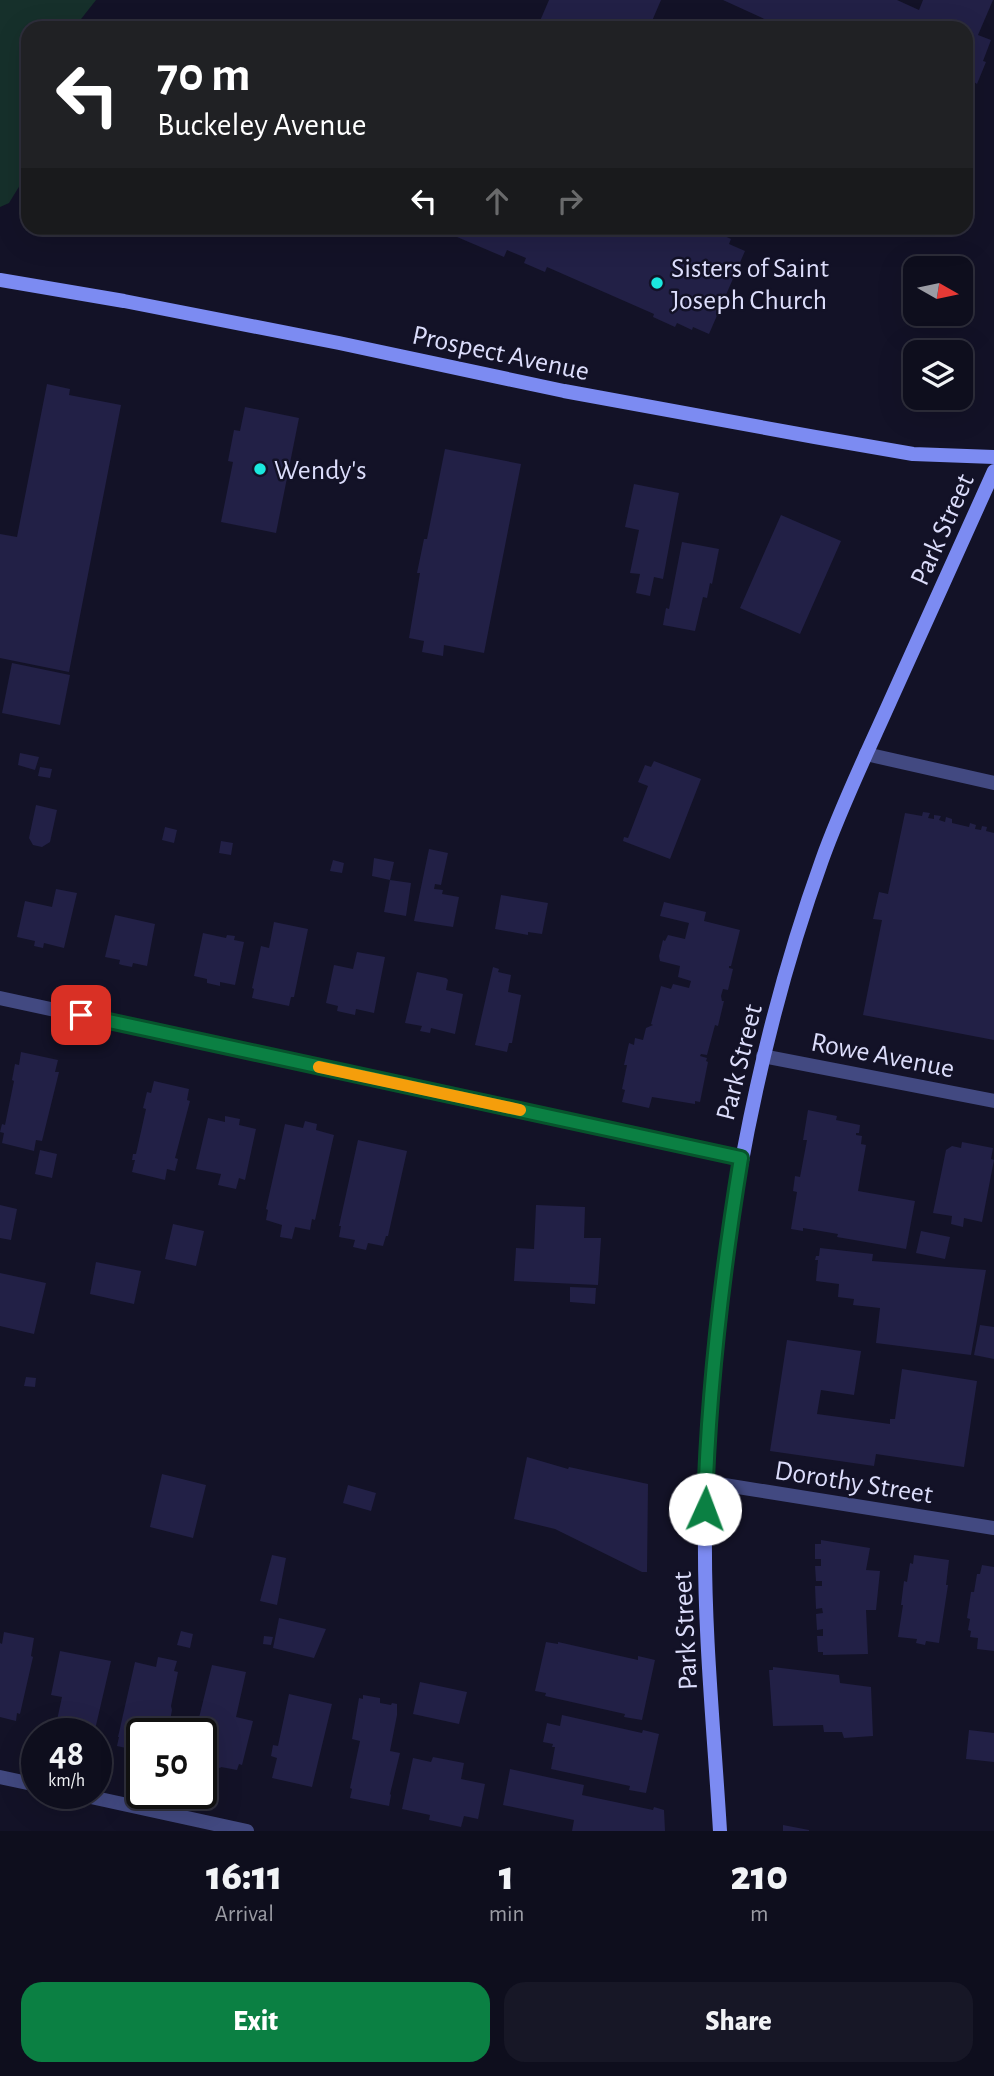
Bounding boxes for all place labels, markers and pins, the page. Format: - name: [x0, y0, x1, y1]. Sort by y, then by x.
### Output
- place label: Sisters of Saint Joseph Church: [671, 255, 829, 315]
- marker: Sisters of Saint Joseph Church: [649, 275, 665, 291]
- place label: Wendy's: [274, 457, 367, 485]
- marker: Wendy's: [252, 461, 268, 477]
- pin: [51, 985, 111, 1045]

